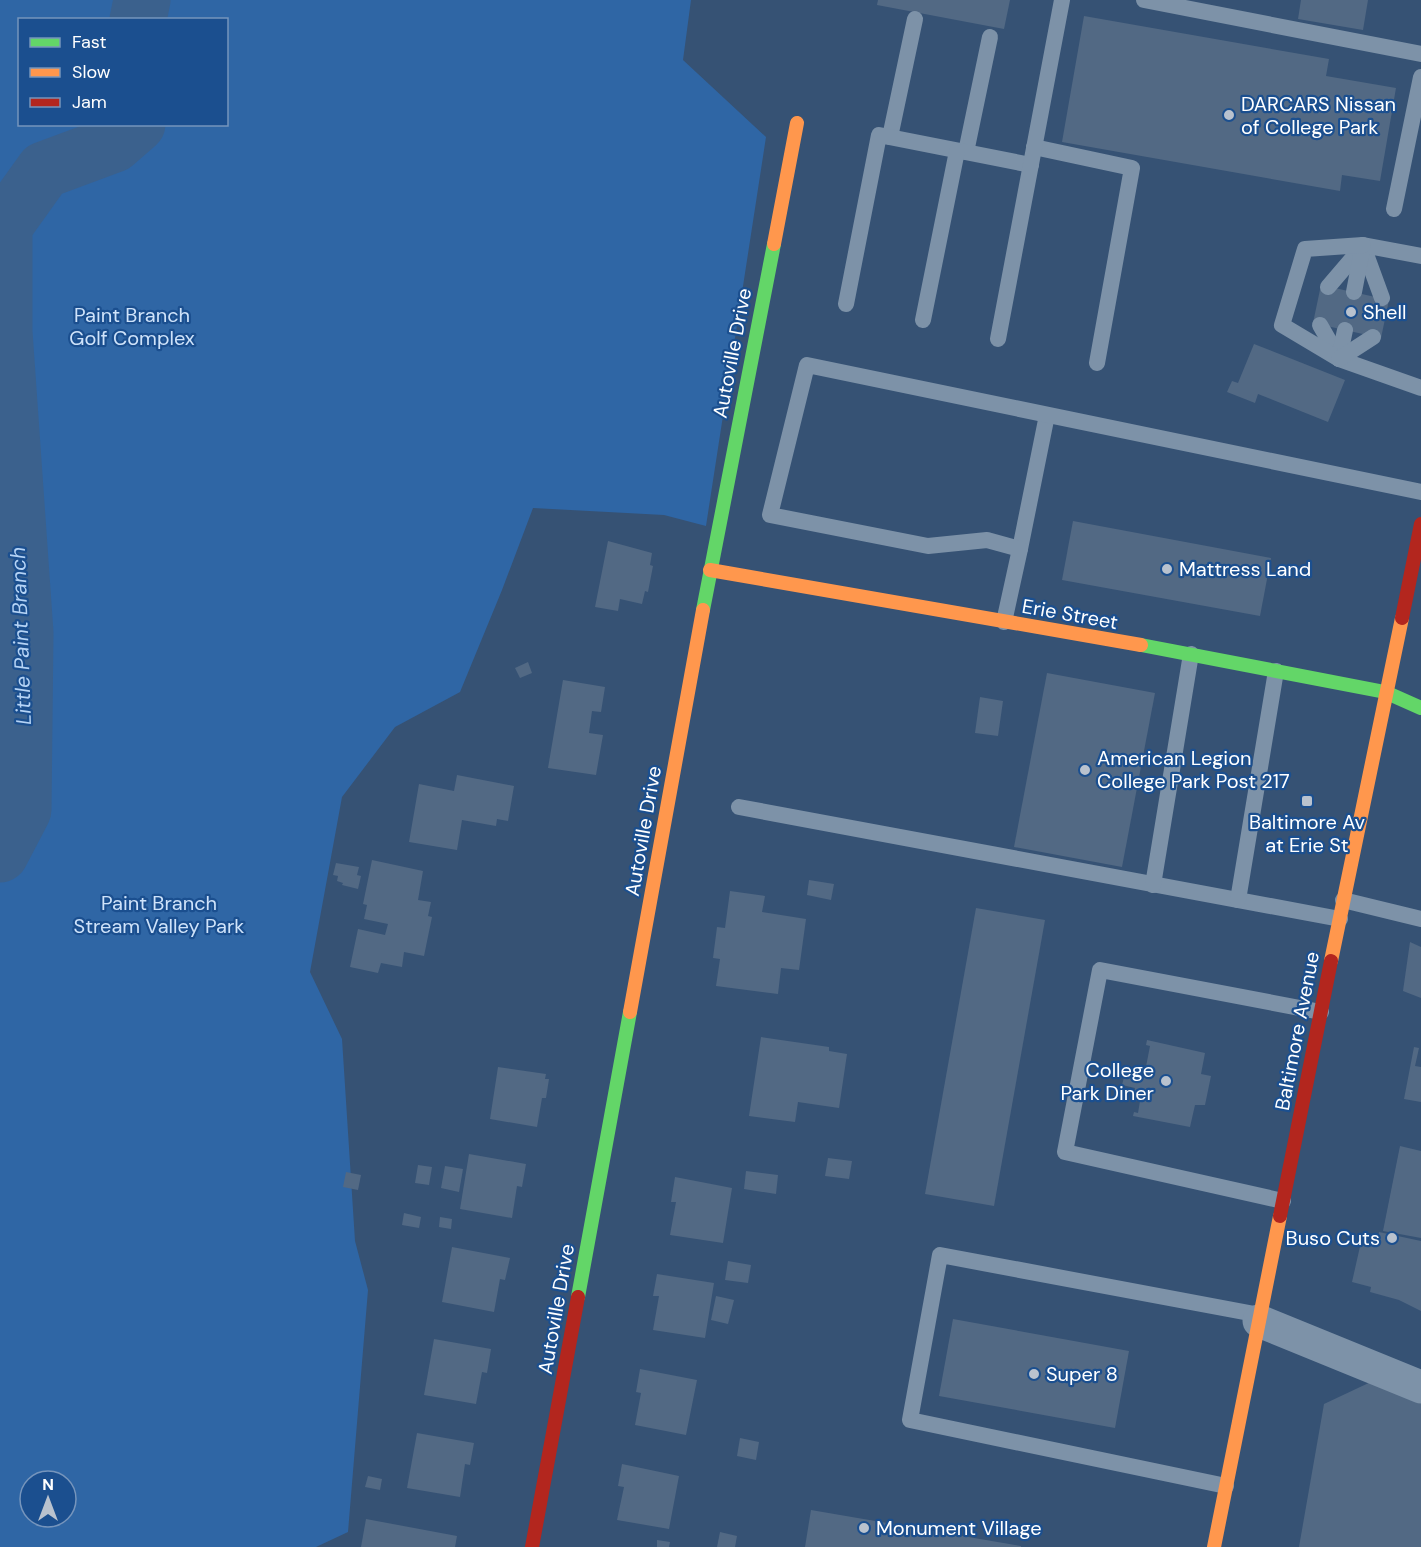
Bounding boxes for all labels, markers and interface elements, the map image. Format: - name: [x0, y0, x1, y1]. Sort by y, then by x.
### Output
- legend: [18, 18, 228, 126]
- text: Fast: [72, 30, 107, 54]
- text: Slow: [72, 60, 111, 84]
- text: Jam: [72, 90, 107, 114]
- place label: DARCARS Nissan of College Park: [1241, 91, 1396, 140]
- marker: DARCARS Nissan of College Park: [1222, 108, 1236, 122]
- street label: Autoville Drive: [707, 286, 757, 420]
- place label: Shell: [1363, 299, 1406, 325]
- park label: Paint Branch Golf Complex: [69, 302, 195, 351]
- marker: Shell: [1344, 305, 1358, 319]
- water label: Little Paint Branch: [4, 546, 38, 726]
- place label: Mattress Land: [1179, 556, 1311, 582]
- marker: Mattress Land: [1160, 562, 1174, 576]
- street label: Erie Street: [1020, 593, 1120, 635]
- place label: American Legion College Park Post 217: [1097, 745, 1290, 794]
- marker: American Legion College Park Post 217: [1078, 763, 1092, 777]
- street label: Autoville Drive: [619, 764, 667, 898]
- marker: Baltimore Av at Erie St: [1300, 794, 1314, 808]
- place label: Baltimore Av at Erie St: [1249, 809, 1366, 858]
- park label: Paint Branch Stream Valley Park: [74, 890, 244, 939]
- street label: Baltimore Avenue: [1269, 949, 1325, 1113]
- place label: College Park Diner: [1060, 1057, 1154, 1106]
- marker: College Park Diner: [1159, 1074, 1173, 1088]
- place label: Buso Cuts: [1286, 1225, 1380, 1251]
- marker: Buso Cuts: [1385, 1231, 1399, 1245]
- street label: Autoville Drive: [532, 1242, 580, 1376]
- place label: Super 8: [1046, 1361, 1118, 1387]
- marker: Super 8: [1027, 1367, 1041, 1381]
- north arrow: [18, 1469, 78, 1529]
- text: N: [42, 1474, 54, 1495]
- place label: Monument Village: [876, 1515, 1042, 1541]
- marker: Monument Village: [857, 1521, 871, 1535]

